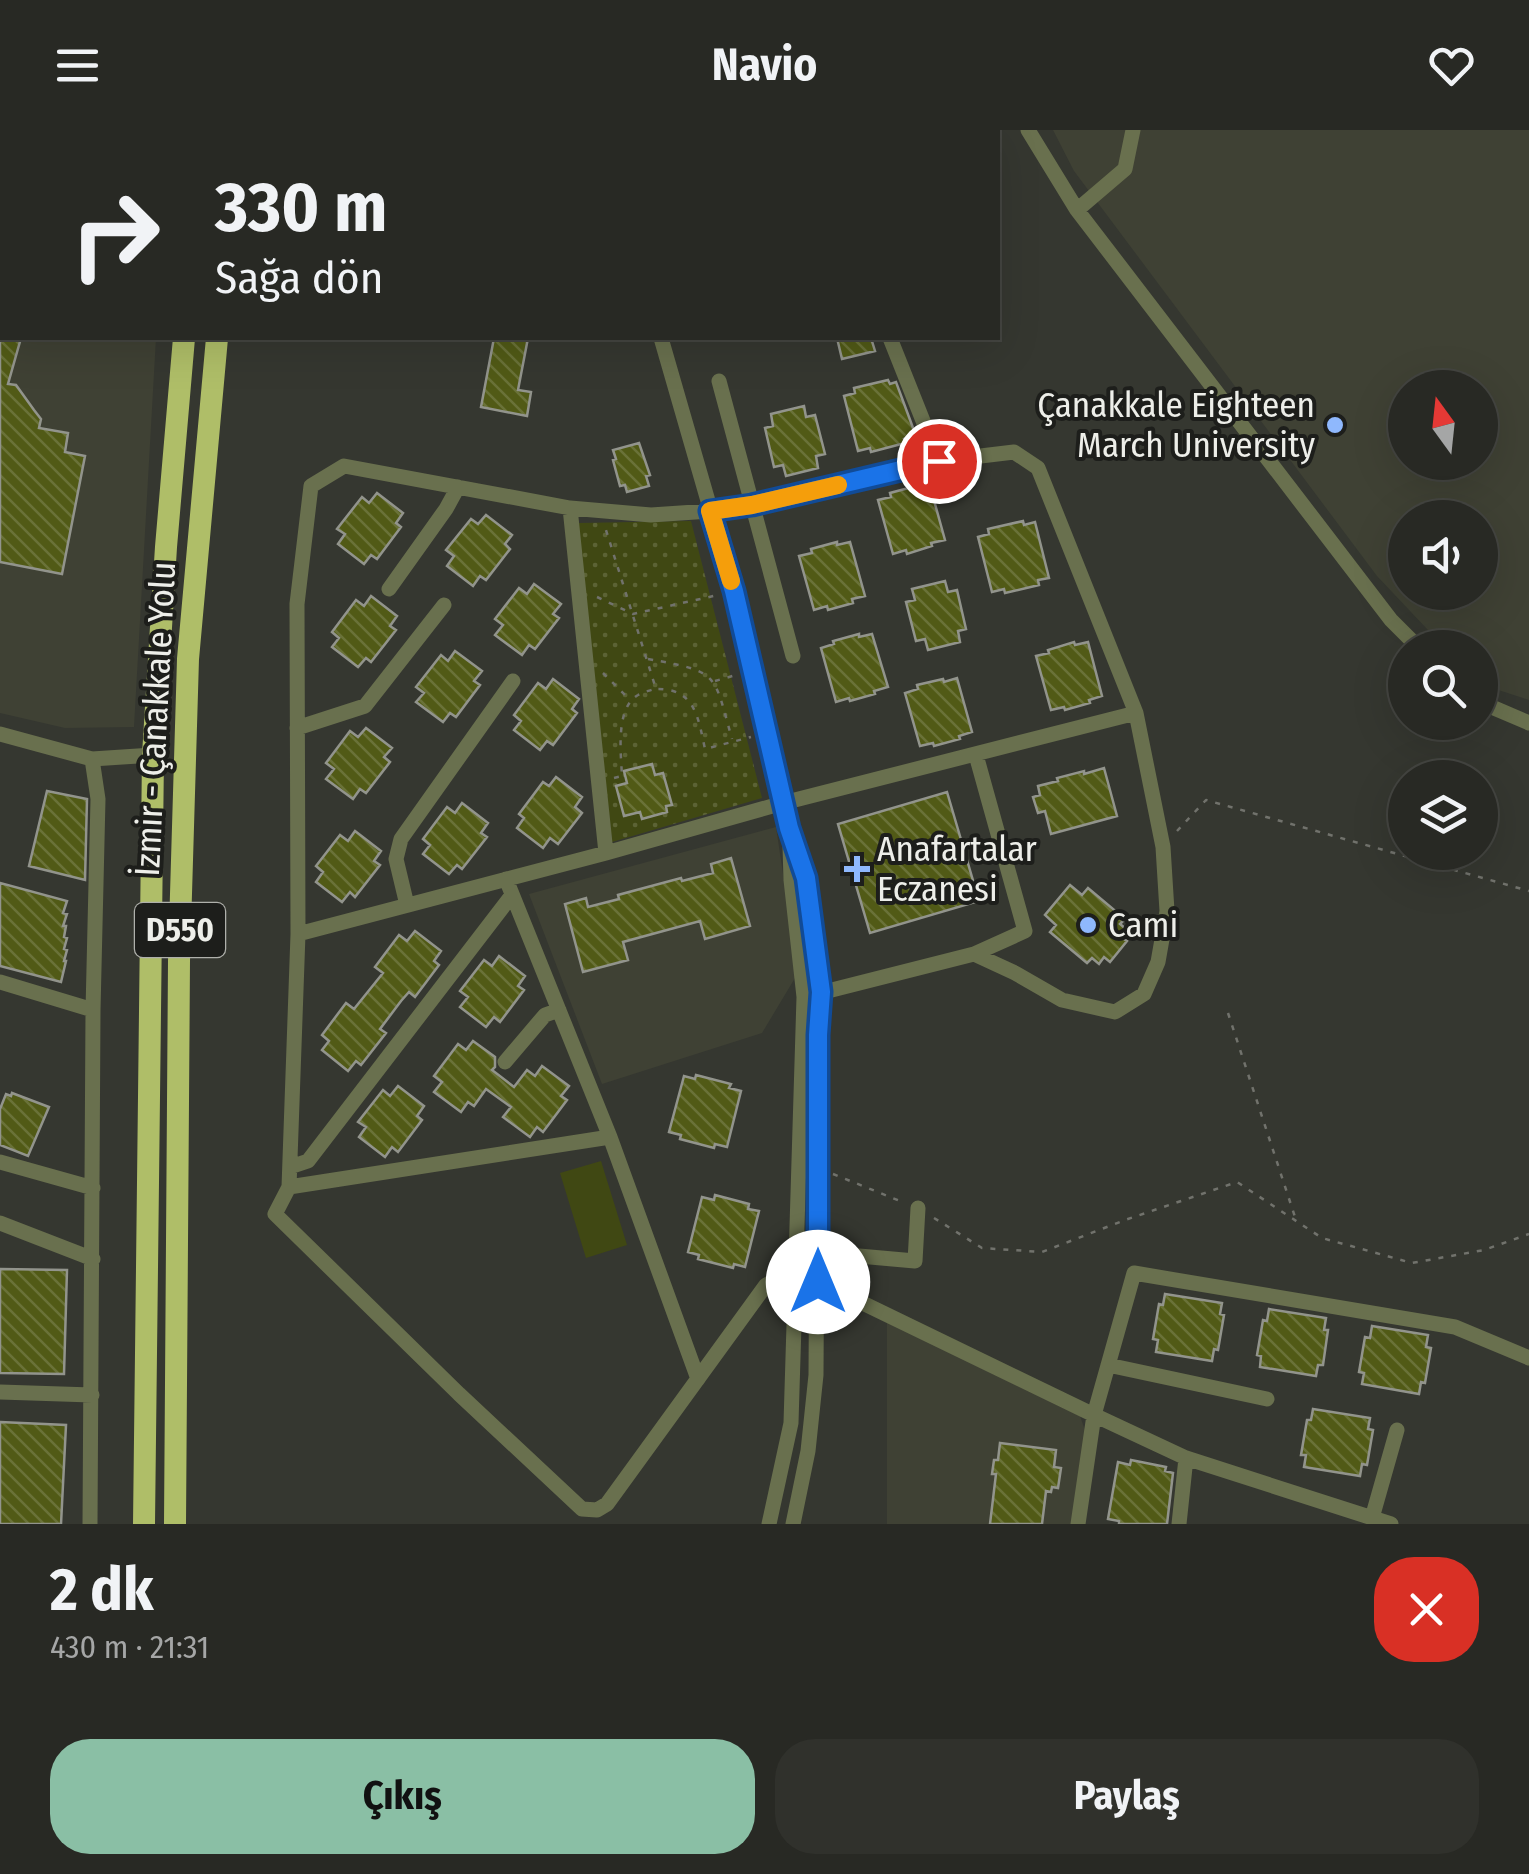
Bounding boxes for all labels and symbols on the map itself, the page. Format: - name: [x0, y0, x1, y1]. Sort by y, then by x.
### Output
- north arrow: [1388, 370, 1498, 480]
- place label: Çanakkale Eighteen March University: [1037, 384, 1315, 466]
- marker: Çanakkale Eighteen March University: [1324, 414, 1346, 436]
- pin: [897, 419, 982, 504]
- street label: İzmir - Çanakkale Yolu: [126, 560, 184, 878]
- place label: Anafartalar Eczanesi: [877, 828, 1037, 910]
- marker: Anafartalar Eczanesi: [846, 858, 868, 880]
- road number: D550: [135, 903, 225, 957]
- place label: Cami: [1108, 904, 1178, 946]
- marker: Cami: [1077, 914, 1099, 936]
- position arrow: [766, 1230, 870, 1334]

